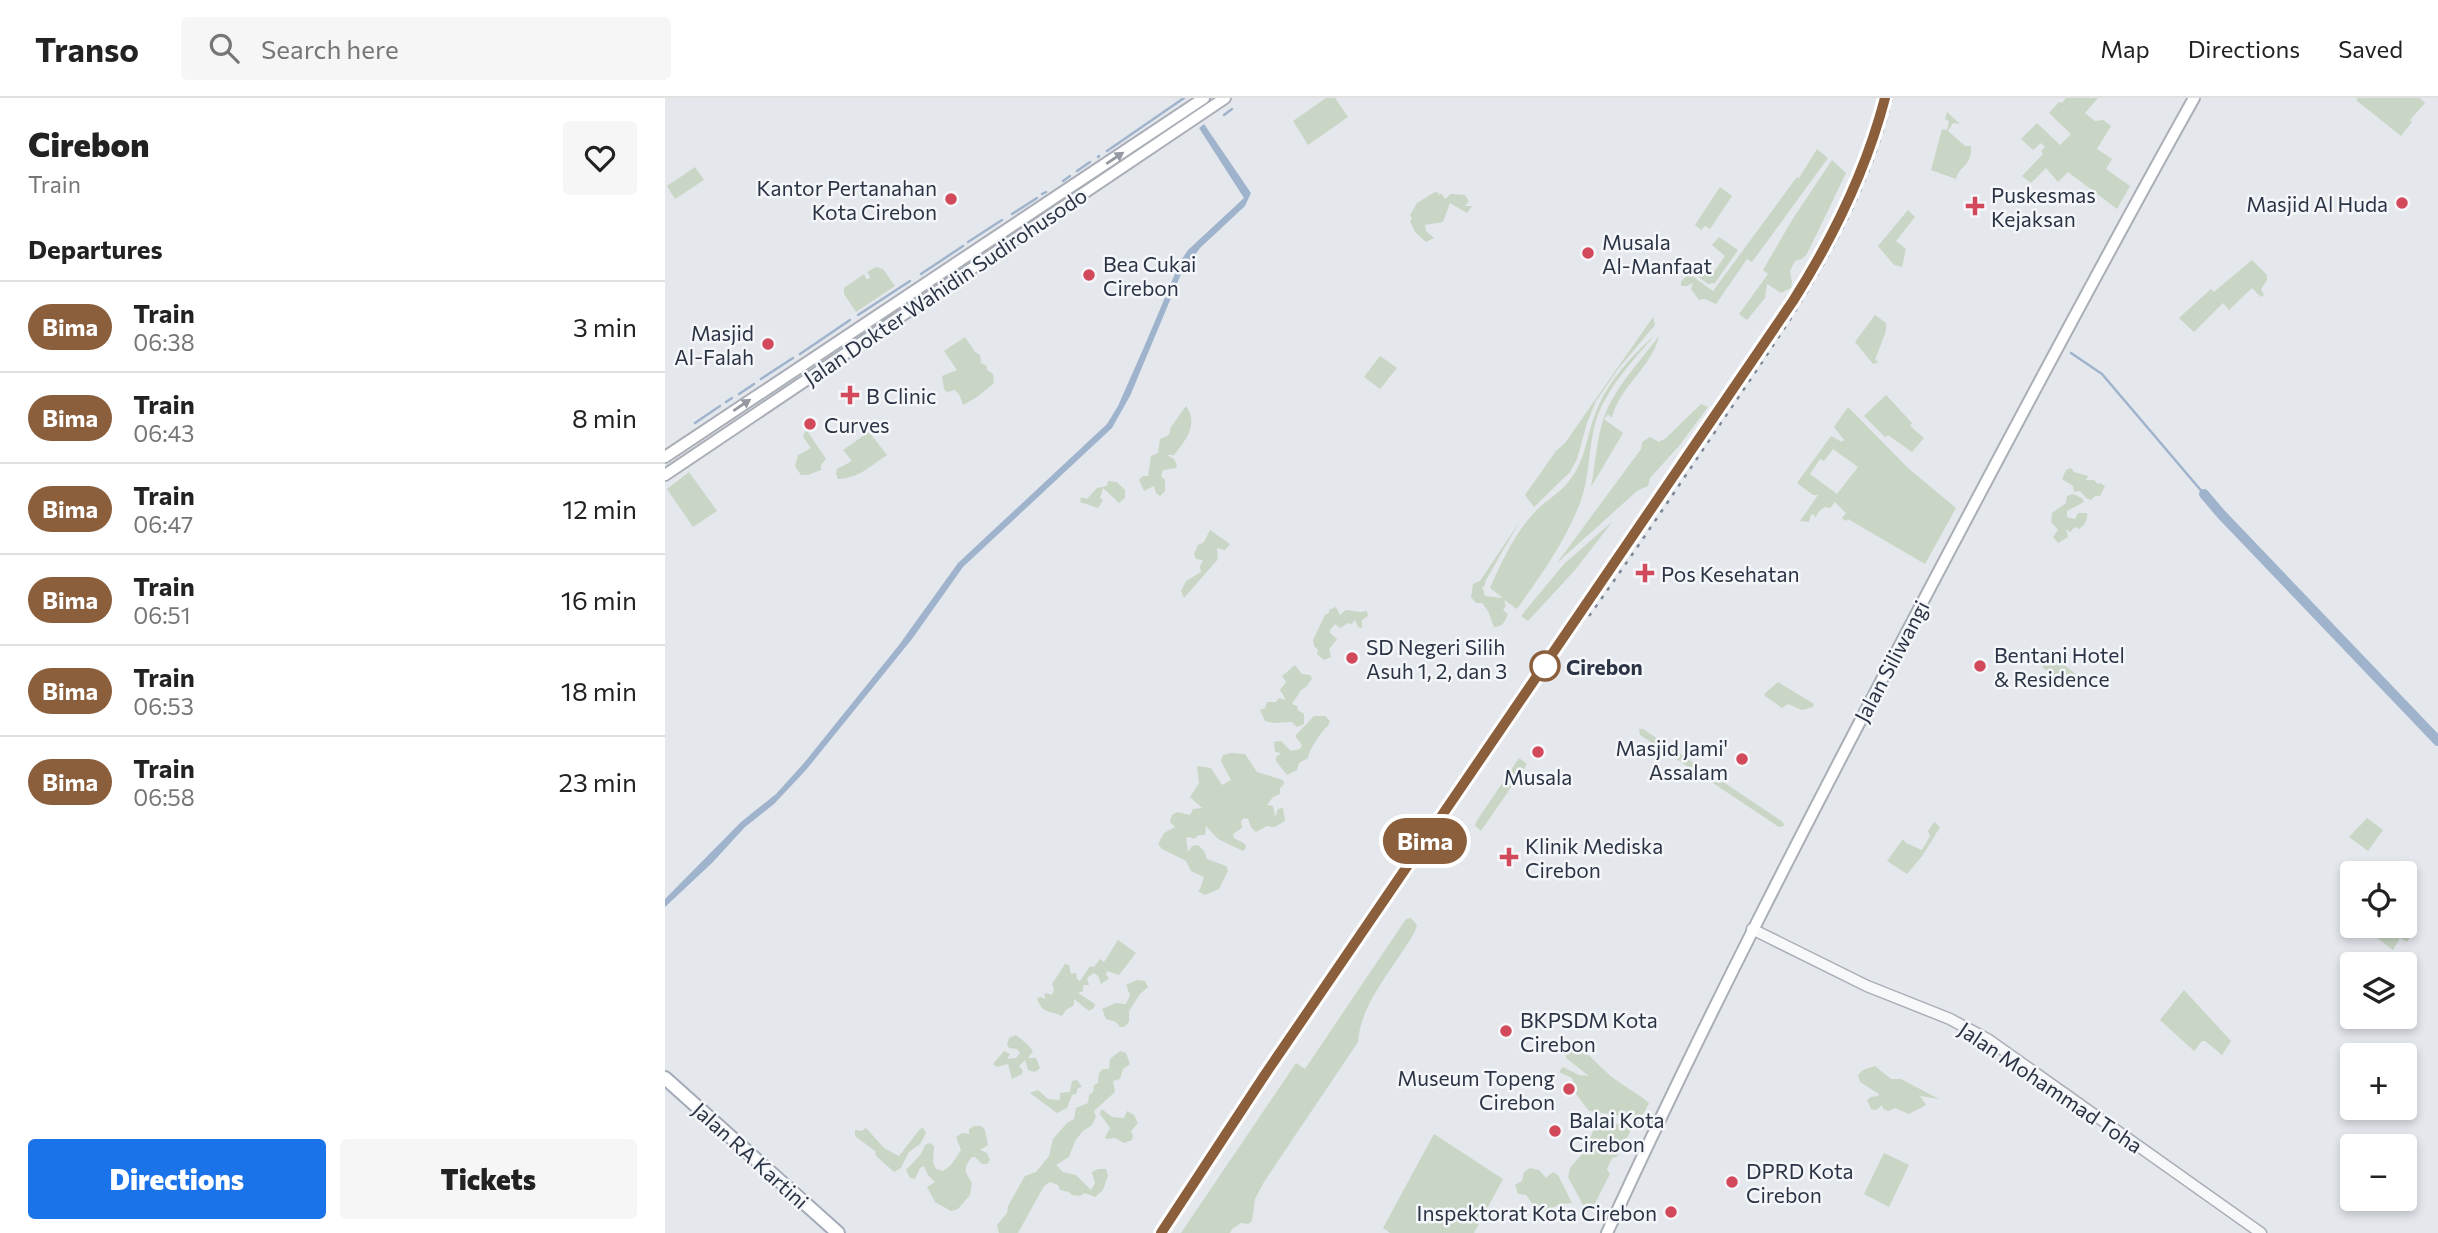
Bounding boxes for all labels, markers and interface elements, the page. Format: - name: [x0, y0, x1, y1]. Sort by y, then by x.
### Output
- search box: [181, 17, 671, 80]
- text: Transo: [35, 28, 139, 69]
- icon: search: [205, 29, 243, 67]
- text: Search here: [261, 33, 399, 64]
- text: Map: [2100, 34, 2150, 63]
- text: Directions: [2188, 34, 2300, 63]
- text: Saved: [2338, 34, 2403, 63]
- button: heart: [563, 121, 637, 195]
- text: Cirebon: [28, 123, 149, 164]
- one-way arrow: [1105, 151, 1125, 164]
- text: Train: [28, 170, 81, 198]
- place label: Kantor Pertanahan Kota Cirebon: [757, 175, 937, 224]
- street label: Jalan Dokter Wahidin Sudirohusodo: [799, 182, 1091, 390]
- place label: Puskesmas Kejaksan: [1991, 182, 2096, 231]
- marker: Kantor Pertanahan Kota Cirebon: [943, 191, 959, 207]
- place label: Masjid Al Huda: [2246, 191, 2388, 216]
- marker: Masjid Al Huda: [2394, 195, 2410, 211]
- marker: Puskesmas Kejaksan: [1965, 196, 1985, 216]
- place label: Musala Al-Manfaat: [1602, 229, 1712, 278]
- text: Departures: [28, 233, 163, 264]
- marker: Musala Al-Manfaat: [1580, 245, 1596, 261]
- place label: Bea Cukai Cirebon: [1103, 251, 1197, 300]
- marker: Bea Cukai Cirebon: [1081, 267, 1097, 283]
- text: Train: [133, 297, 195, 328]
- text: 3 min: [573, 311, 637, 342]
- text: Bima: [42, 312, 98, 341]
- place label: Masjid Al-Falah: [674, 320, 754, 369]
- text: 06:38: [133, 328, 195, 356]
- marker: Masjid Al-Falah: [760, 336, 776, 352]
- place label: B Clinic: [866, 383, 937, 408]
- marker: B Clinic: [840, 385, 860, 405]
- text: Train: [133, 388, 195, 419]
- one-way arrow: [732, 399, 751, 412]
- text: 8 min: [572, 402, 637, 433]
- text: Bima: [42, 403, 98, 432]
- place label: Curves: [824, 412, 890, 437]
- marker: Curves: [802, 416, 818, 432]
- text: 06:43: [133, 419, 195, 447]
- text: Train: [133, 479, 195, 510]
- text: 12 min: [562, 493, 637, 524]
- text: Bima: [42, 494, 98, 523]
- text: 06:47: [133, 510, 193, 538]
- place label: Pos Kesehatan: [1661, 561, 1799, 586]
- marker: Pos Kesehatan: [1635, 563, 1655, 583]
- text: Train: [133, 570, 195, 601]
- text: 16 min: [561, 584, 637, 615]
- text: Bima: [42, 585, 98, 614]
- street label: Jalan Siliwangi: [1848, 596, 1934, 726]
- text: 06:51: [133, 601, 191, 629]
- place label: SD Negeri Silih Asuh 1, 2, dan 3: [1366, 634, 1507, 683]
- place label: Bentani Hotel & Residence: [1994, 642, 2125, 691]
- marker: SD Negeri Silih Asuh 1, 2, dan 3: [1344, 650, 1360, 666]
- marker: Cirebon: [1530, 651, 1560, 681]
- place label: Cirebon: [1566, 654, 1643, 679]
- marker: Bentani Hotel & Residence: [1972, 658, 1988, 674]
- text: Train: [133, 661, 195, 692]
- text: 18 min: [561, 675, 637, 706]
- text: Bima: [42, 676, 98, 705]
- text: 06:53: [133, 692, 194, 720]
- place label: Masjid Jami' Assalam: [1616, 735, 1728, 784]
- marker: Musala: [1530, 744, 1546, 760]
- marker: Masjid Jami' Assalam: [1734, 751, 1750, 767]
- text: Train: [133, 752, 195, 783]
- place label: Musala: [1504, 764, 1572, 789]
- text: 23 min: [559, 766, 637, 797]
- text: Bima: [42, 767, 98, 796]
- text: 06:58: [133, 783, 195, 811]
- line badge: Bima: [1376, 818, 1474, 864]
- text: Bima: [1397, 826, 1453, 855]
- place label: Klinik Mediska Cirebon: [1525, 833, 1663, 882]
- marker: Klinik Mediska Cirebon: [1499, 847, 1519, 867]
- map controls: [2340, 861, 2417, 1211]
- button: locate: [2340, 861, 2417, 938]
- button: layers: [2340, 952, 2417, 1029]
- place label: BKPSDM Kota Cirebon: [1520, 1007, 1658, 1056]
- street label: Jalan Mohammad Toha: [1954, 1016, 2148, 1158]
- marker: BKPSDM Kota Cirebon: [1498, 1023, 1514, 1039]
- button: +: [2340, 1043, 2417, 1120]
- place label: Museum Topeng Cirebon: [1397, 1065, 1555, 1114]
- marker: Museum Topeng Cirebon: [1561, 1081, 1577, 1097]
- street label: Jalan RA Kartini: [688, 1097, 814, 1213]
- place label: Balai Kota Cirebon: [1569, 1107, 1665, 1156]
- marker: Balai Kota Cirebon: [1547, 1123, 1563, 1139]
- button: −: [2340, 1134, 2417, 1211]
- button: Directions: [28, 1139, 326, 1219]
- button: Tickets: [340, 1139, 637, 1219]
- place label: DPRD Kota Cirebon: [1746, 1158, 1854, 1207]
- marker: DPRD Kota Cirebon: [1724, 1174, 1740, 1190]
- place label: Inspektorat Kota Cirebon: [1417, 1200, 1657, 1225]
- marker: Inspektorat Kota Cirebon: [1663, 1204, 1679, 1220]

